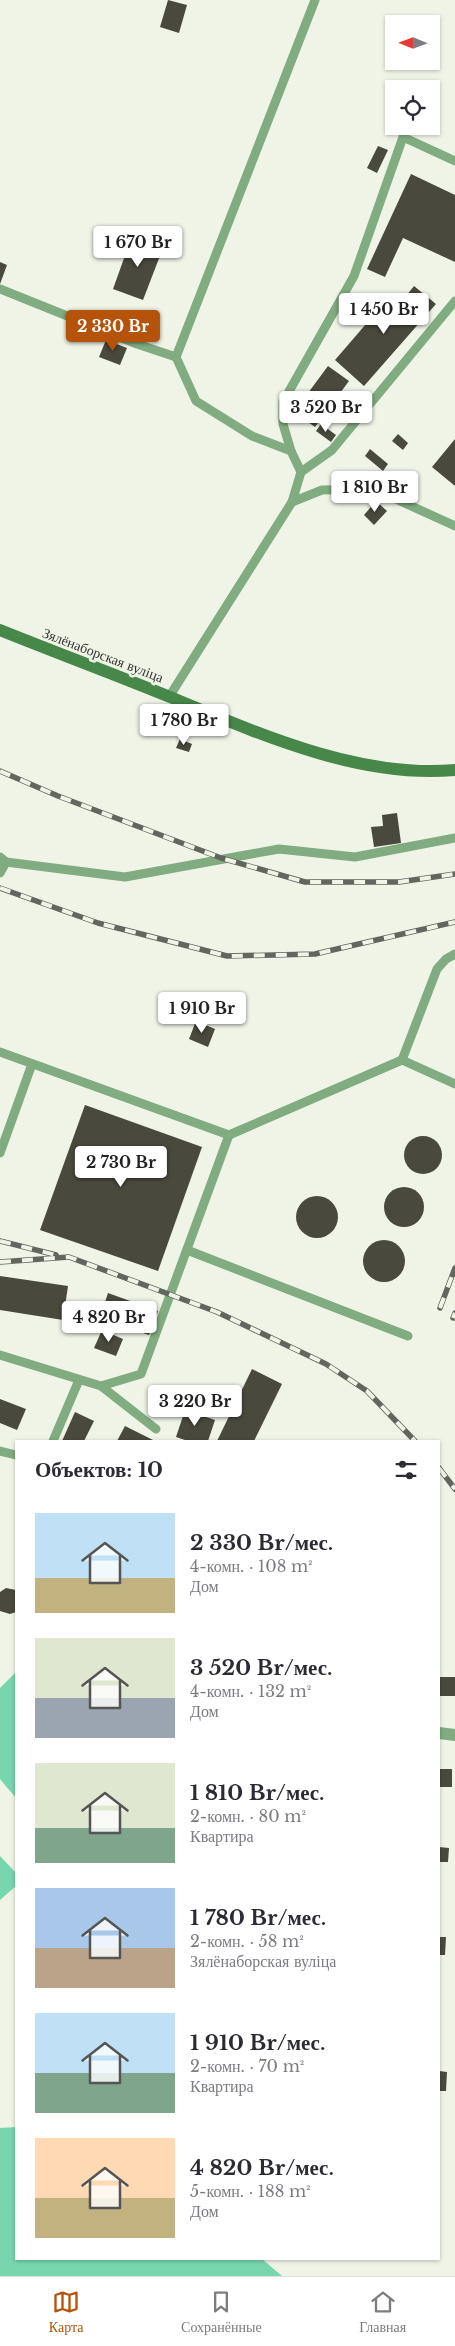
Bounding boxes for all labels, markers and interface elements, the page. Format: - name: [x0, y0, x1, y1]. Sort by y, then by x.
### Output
- north arrow: [385, 15, 440, 70]
- map controls: [385, 15, 440, 135]
- button: locate: [385, 80, 440, 135]
- pin: 1 670 Br: [86, 226, 190, 268]
- text: 1 670 Br: [104, 232, 172, 252]
- pin: 1 450 Br: [332, 292, 436, 335]
- text: 1 450 Br: [350, 299, 418, 319]
- pin: 2 330 Br: [61, 310, 165, 352]
- text: 2 330 Br: [77, 316, 149, 336]
- pin: 3 520 Br: [274, 390, 378, 433]
- text: 3 520 Br: [290, 397, 362, 417]
- pin: 1 810 Br: [323, 470, 427, 513]
- text: 1 810 Br: [342, 477, 408, 497]
- street label: Зялёнаборская вуліца: [40, 624, 167, 687]
- pin: 1 780 Br: [132, 704, 236, 746]
- text: 1 780 Br: [151, 710, 217, 730]
- pin: 1 910 Br: [150, 992, 254, 1034]
- text: 1 910 Br: [169, 998, 235, 1018]
- pin: 2 730 Br: [69, 1146, 173, 1188]
- text: 2 730 Br: [86, 1152, 156, 1172]
- pin: 4 820 Br: [57, 1300, 161, 1343]
- text: 4 820 Br: [73, 1307, 145, 1327]
- pin: 3 220 Br: [143, 1384, 247, 1427]
- text: 3 220 Br: [159, 1391, 231, 1411]
- icon: filters: [392, 1456, 420, 1484]
- text: Объектов: 10: [35, 1457, 163, 1483]
- text: 2 330 Br/мес.: [190, 1530, 333, 1556]
- icon: home: [75, 1533, 135, 1593]
- text: 4-комн. · 108 m²: [190, 1556, 313, 1576]
- text: Дом: [190, 1576, 219, 1596]
- text: 3 520 Br/мес.: [190, 1655, 332, 1681]
- icon: home: [75, 1658, 135, 1718]
- text: 4-комн. · 132 m²: [190, 1681, 311, 1701]
- text: Дом: [190, 1701, 219, 1721]
- text: 1 810 Br/мес.: [190, 1780, 325, 1806]
- icon: home: [75, 1783, 135, 1843]
- text: 2-комн. · 80 m²: [190, 1806, 306, 1826]
- text: Квартира: [190, 1826, 254, 1846]
- text: 1 780 Br/мес.: [190, 1905, 326, 1931]
- icon: home: [75, 1908, 135, 1968]
- text: 2-комн. · 58 m²: [190, 1931, 304, 1951]
- text: Зялёнаборская вуліца: [190, 1951, 336, 1971]
- text: 1 910 Br/мес.: [190, 2030, 325, 2056]
- icon: home: [75, 2033, 135, 2093]
- text: 2-комн. · 70 m²: [190, 2056, 304, 2076]
- text: Квартира: [190, 2076, 254, 2096]
- text: 4 820 Br/мес.: [190, 2155, 334, 2181]
- icon: home: [75, 2158, 135, 2218]
- text: 5-комн. · 188 m²: [190, 2181, 311, 2201]
- text: Дом: [190, 2201, 219, 2221]
- tab: Карта: [49, 2288, 83, 2336]
- tab: Сохранённые: [181, 2288, 262, 2336]
- tab: Главная: [359, 2288, 406, 2336]

